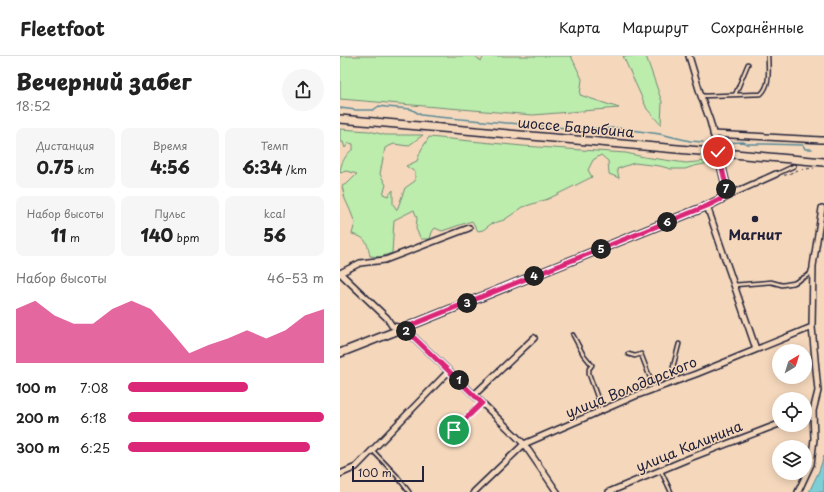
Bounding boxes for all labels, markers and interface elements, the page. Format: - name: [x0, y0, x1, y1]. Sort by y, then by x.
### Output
- text: Fleetfoot: [20, 14, 105, 42]
- text: Карта: [559, 17, 600, 38]
- text: Маршрут: [622, 17, 688, 38]
- text: Сохранённые: [710, 17, 804, 38]
- text: Вечерний забег: [16, 64, 192, 97]
- button: share: [282, 69, 324, 111]
- text: 18:52: [16, 96, 51, 115]
- street label: шоссе Барыбина: [517, 111, 635, 143]
- pin: [701, 135, 735, 169]
- text: Дистанция: [36, 137, 95, 154]
- text: Время: [152, 137, 188, 154]
- text: Темп: [261, 137, 289, 154]
- icon: check: [707, 141, 729, 163]
- text: 0.75: [36, 154, 74, 180]
- text: 4:56: [150, 154, 190, 180]
- text: 6:34: [242, 154, 282, 180]
- text: km: [74, 161, 94, 178]
- text: /km: [282, 161, 307, 178]
- pin: 7: [716, 179, 736, 199]
- text: 7: [723, 180, 729, 197]
- text: Набор высоты: [27, 205, 104, 222]
- text: Пульс: [154, 205, 186, 222]
- text: kcal: [264, 205, 286, 222]
- pin: 6: [657, 212, 677, 232]
- text: 6: [663, 213, 671, 230]
- marker: Магнит: [750, 214, 760, 224]
- text: 11: [51, 222, 66, 248]
- text: 140: [140, 222, 173, 248]
- text: 56: [263, 222, 286, 248]
- place label: Магнит: [728, 224, 782, 245]
- text: m: [66, 229, 80, 246]
- text: bpm: [173, 229, 200, 246]
- pin: 5: [591, 239, 611, 259]
- text: 5: [597, 240, 605, 257]
- pin: 4: [524, 266, 544, 286]
- text: 4: [530, 267, 538, 284]
- text: Набор высоты: [16, 268, 107, 287]
- text: 46–53 m: [267, 268, 324, 287]
- pin: 3: [457, 293, 477, 313]
- text: 3: [463, 294, 471, 311]
- pin: 2: [396, 321, 416, 341]
- text: 2: [402, 322, 410, 339]
- north arrow: [772, 344, 812, 384]
- map controls: [772, 344, 812, 480]
- street label: улица Володарского: [562, 351, 700, 423]
- pin: 1: [449, 370, 469, 390]
- text: 1: [456, 371, 462, 388]
- text: 100 m: [16, 378, 57, 397]
- text: 7:08: [80, 378, 109, 397]
- button: locate: [772, 392, 812, 432]
- text: 200 m: [16, 408, 60, 427]
- text: 6:18: [80, 408, 107, 427]
- pin: [437, 413, 471, 447]
- street label: улица Калинина: [633, 415, 746, 477]
- icon: arrive: [443, 419, 465, 441]
- text: 300 m: [16, 438, 60, 457]
- text: 6:25: [80, 438, 110, 457]
- button: layers: [772, 440, 812, 480]
- scale bar: [352, 464, 424, 483]
- text: 100 m: [358, 464, 392, 481]

